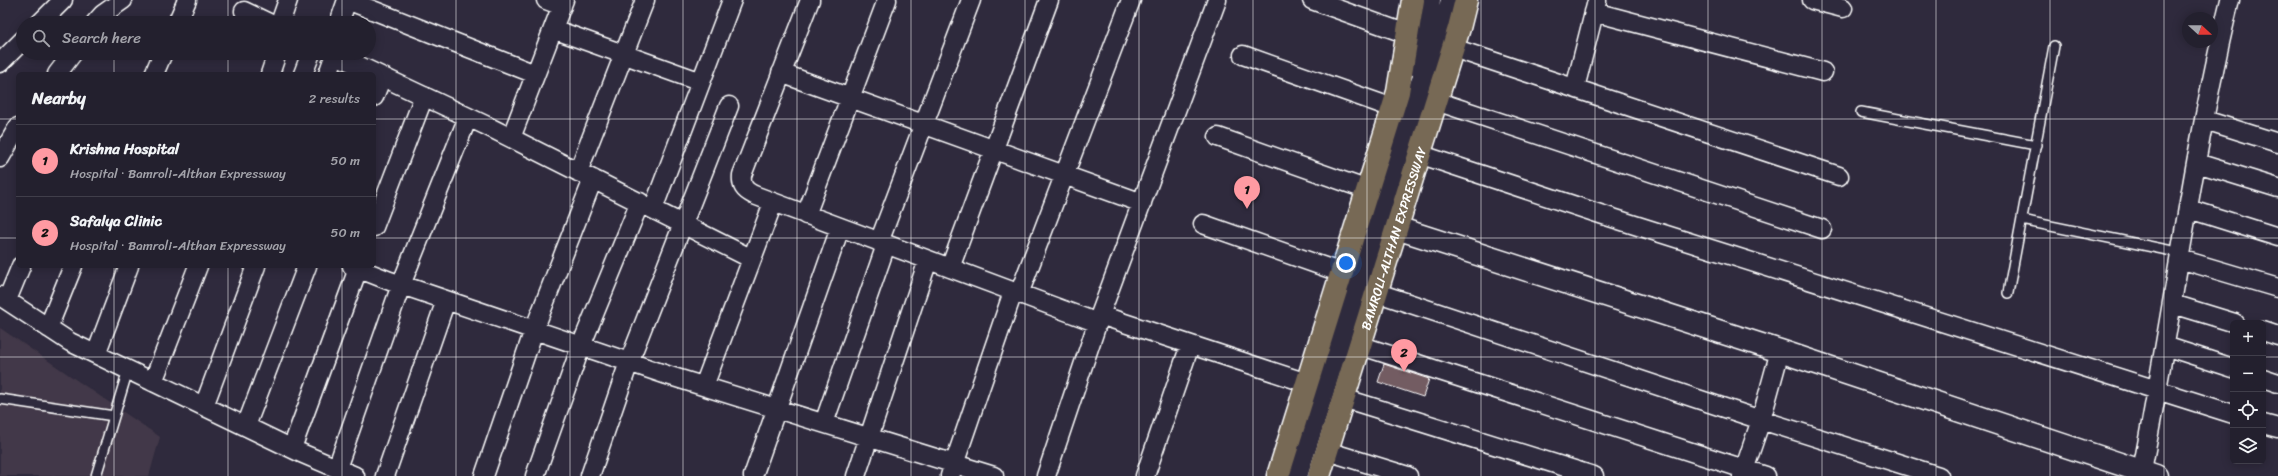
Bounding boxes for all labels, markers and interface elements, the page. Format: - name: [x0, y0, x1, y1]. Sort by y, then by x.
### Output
- north arrow: [2182, 12, 2218, 48]
- search box: [16, 16, 376, 60]
- text: Search here: [62, 25, 141, 51]
- icon: search: [30, 27, 52, 49]
- text: Nearby: [32, 83, 86, 113]
- text: 2 results: [309, 87, 360, 110]
- text: Krishna Hospital: [70, 136, 179, 162]
- street label: BAMROLI-ALTHAN EXPRESSWAY: [1354, 143, 1433, 333]
- text: 1: [42, 149, 48, 172]
- text: 50 m: [330, 149, 360, 172]
- text: Hospital · Bamroli-Althan Expressway: [70, 162, 286, 185]
- pin: 1: [1234, 176, 1260, 209]
- text: Safalya Clinic: [70, 208, 162, 234]
- text: 2: [41, 221, 49, 244]
- text: 50 m: [330, 221, 360, 244]
- text: Hospital · Bamroli-Althan Expressway: [70, 234, 286, 257]
- your location: [1336, 253, 1356, 273]
- map controls: [2230, 320, 2266, 464]
- button: +: [2230, 320, 2266, 356]
- pin: 2: [1391, 339, 1417, 372]
- button: −: [2230, 356, 2266, 392]
- button: locate: [2230, 392, 2266, 428]
- button: layers: [2230, 428, 2266, 464]

